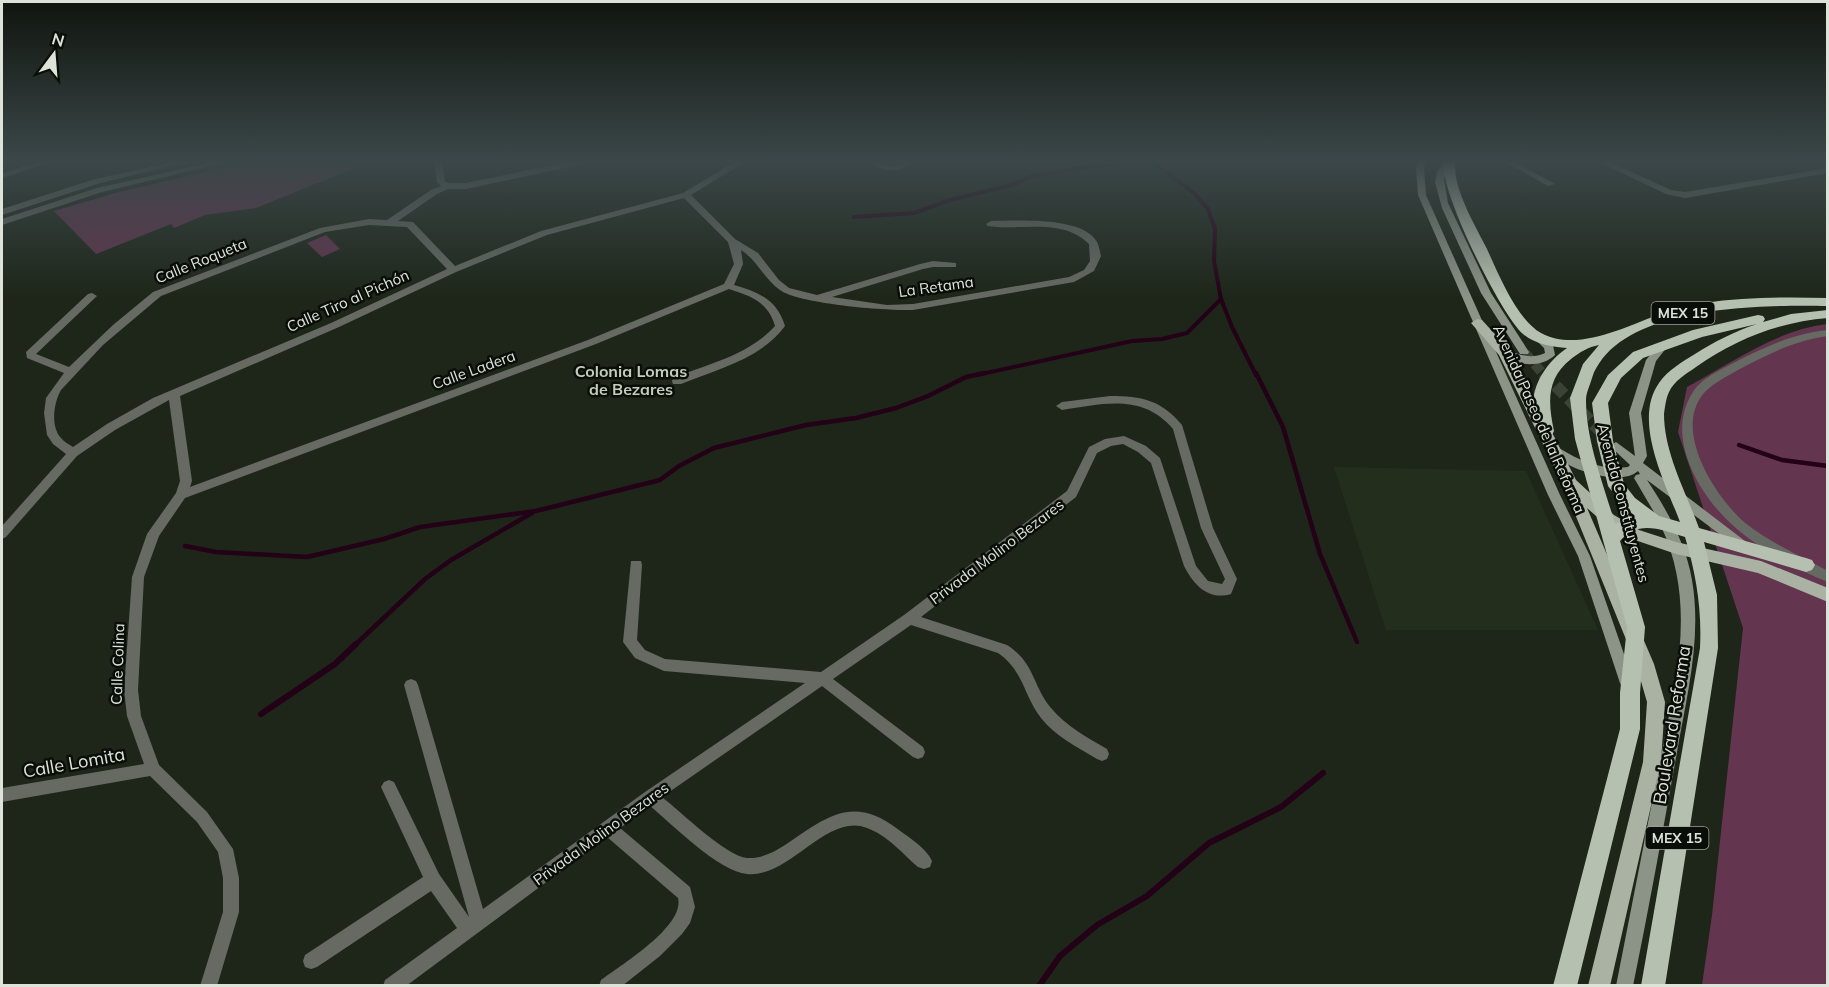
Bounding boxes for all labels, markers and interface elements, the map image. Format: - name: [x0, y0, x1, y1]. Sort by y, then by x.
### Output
- north arrow: [24, 24, 84, 84]
- text: N: [50, 28, 67, 51]
- street label: Calle Roqueta: [152, 234, 249, 288]
- street label: Calle Tiro al Pichón: [284, 265, 412, 336]
- street label: La Retama: [897, 272, 975, 301]
- road number: MEX 15: [1652, 302, 1714, 324]
- street label: Avenida Paseo de la Reforma: [1489, 322, 1590, 516]
- street label: Calle Ladera: [430, 346, 518, 393]
- district label: Colonia Lomas de Bezares: [575, 361, 687, 399]
- street label: Avenida Constituyentes: [1593, 421, 1654, 584]
- street label: Privada Molino Bezares: [926, 495, 1068, 608]
- street label: Calle Colina: [107, 623, 128, 705]
- street label: Boulevard Reforma: [1648, 644, 1695, 806]
- street label: Calle Lomita: [21, 742, 127, 783]
- street label: Privada Molino Bezares: [529, 778, 672, 889]
- road number: MEX 15: [1646, 827, 1708, 849]

